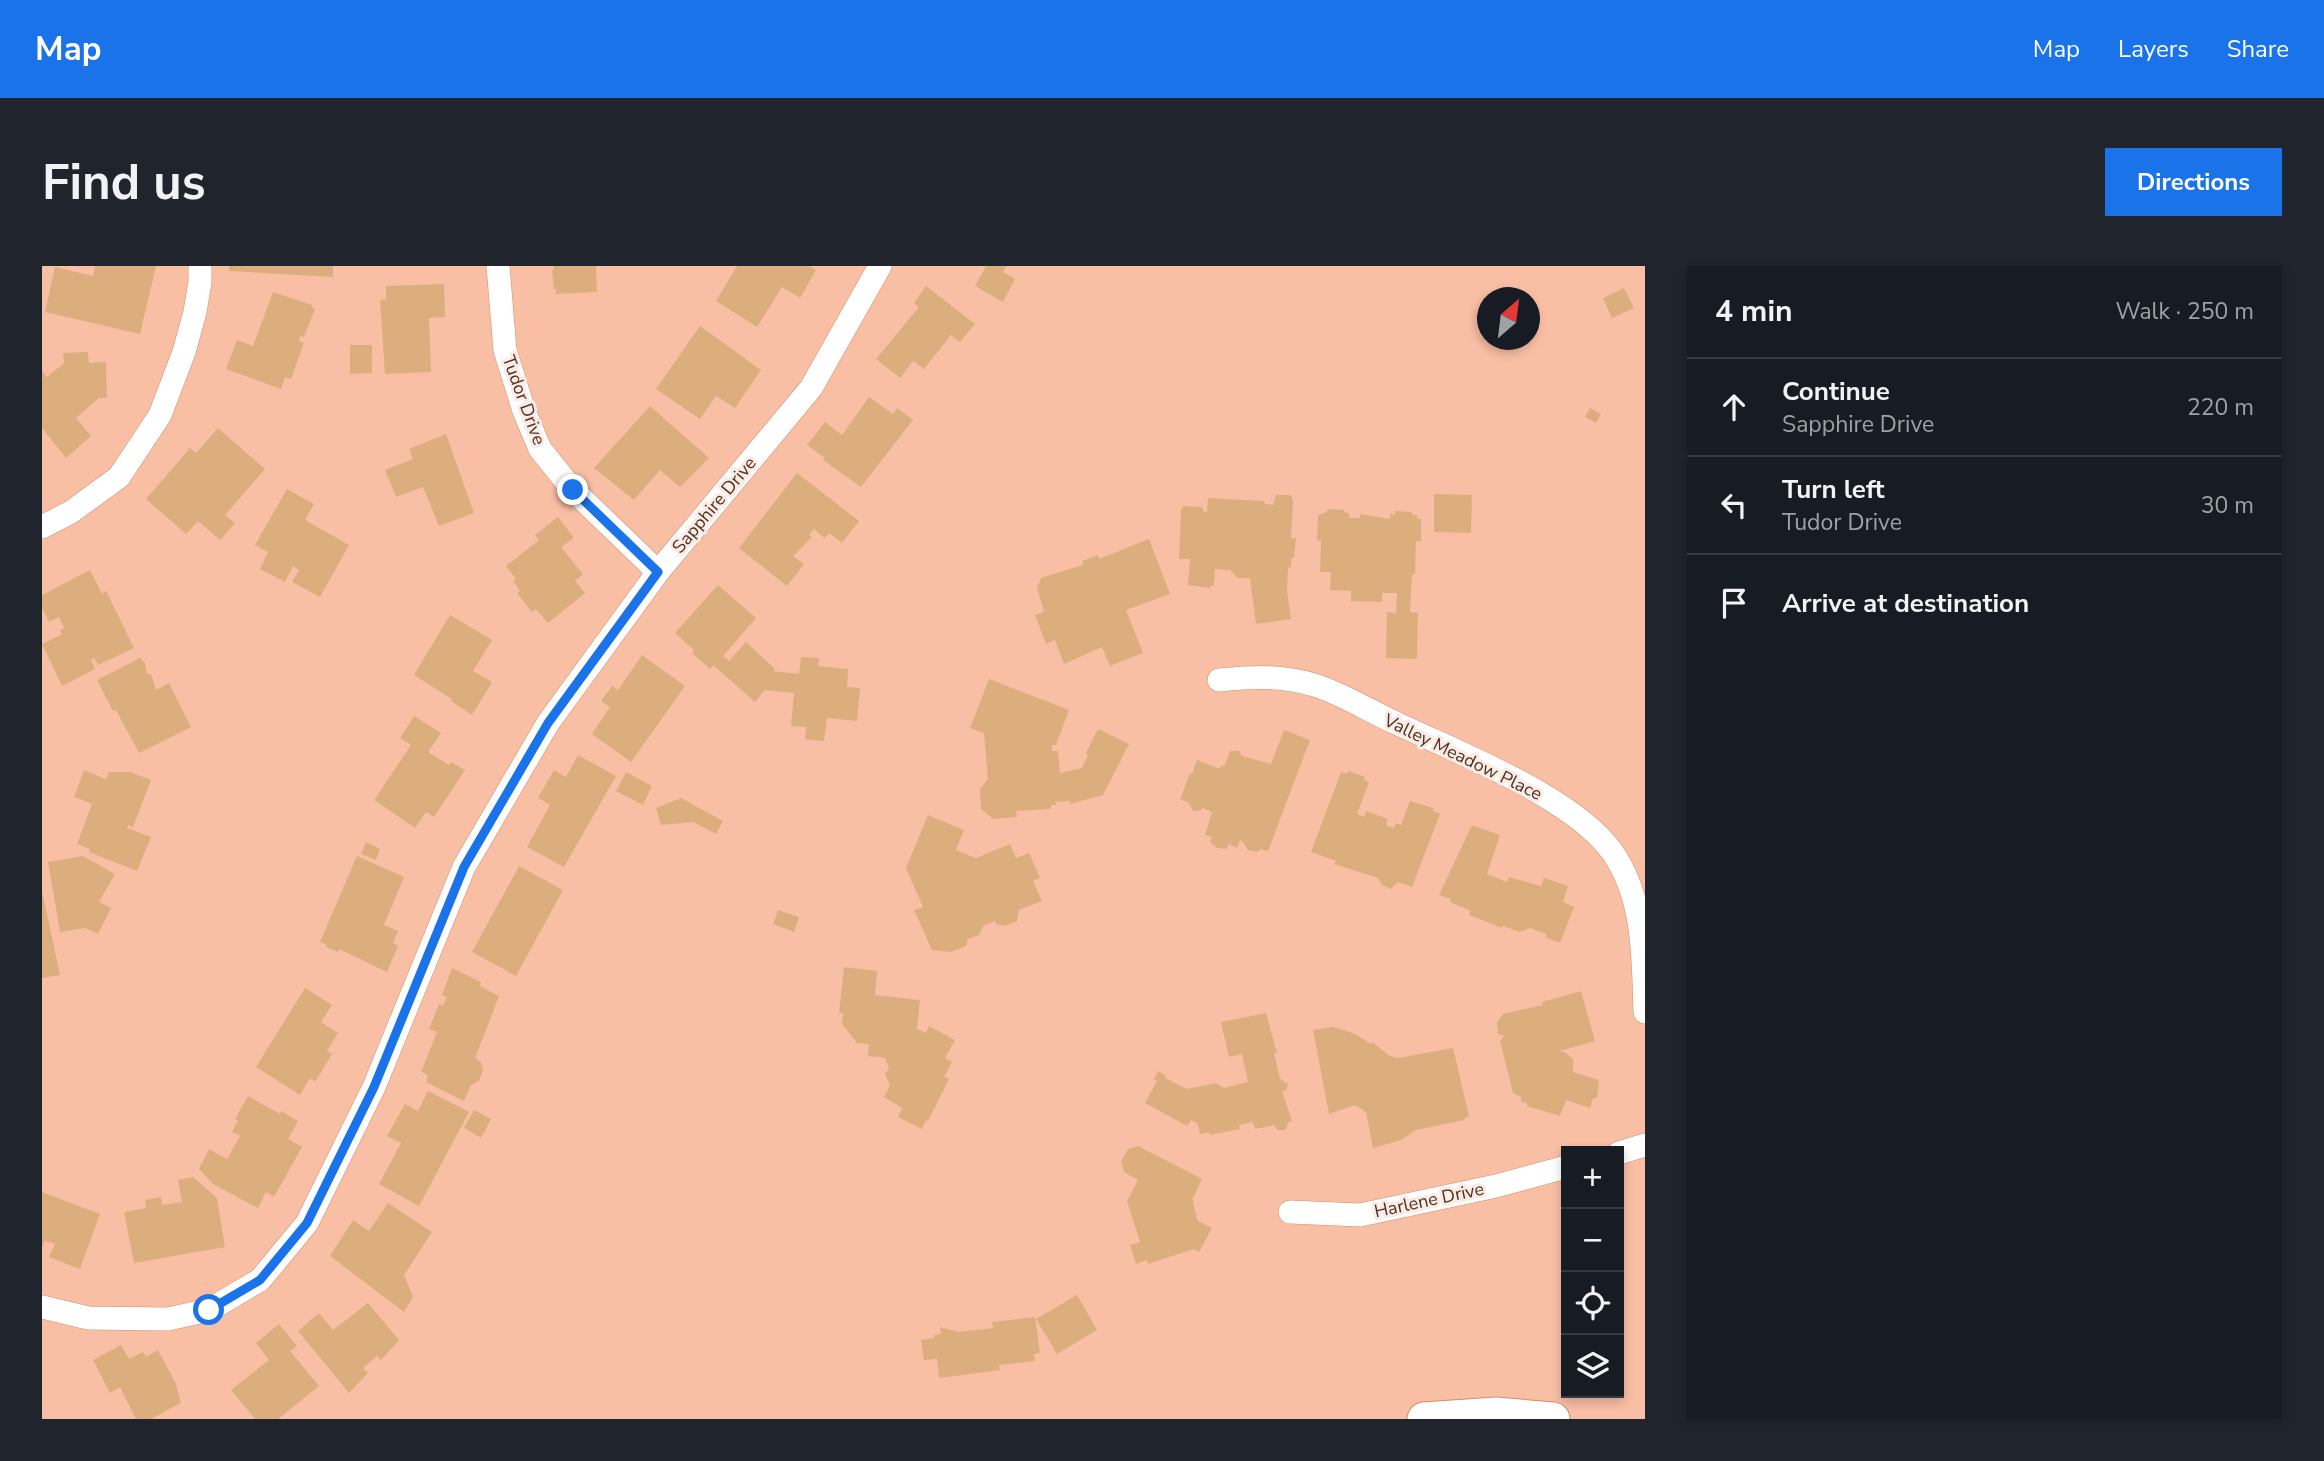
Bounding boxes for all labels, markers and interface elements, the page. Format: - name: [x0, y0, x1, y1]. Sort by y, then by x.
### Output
- text: Map: [35, 27, 102, 72]
- text: Map: [2033, 33, 2080, 65]
- text: Layers: [2118, 33, 2189, 65]
- text: Share: [2227, 33, 2289, 65]
- button: Directions: [2105, 148, 2282, 216]
- text: Find us: [42, 149, 206, 216]
- north arrow: [1477, 287, 1540, 350]
- text: 4 min: [1715, 291, 1793, 332]
- text: Walk · 250 m: [2115, 296, 2254, 327]
- street label: Tudor Drive: [497, 352, 551, 448]
- text: Continue: [1782, 374, 1890, 409]
- icon: ahead: [1715, 388, 1753, 426]
- text: 220 m: [2187, 392, 2254, 423]
- text: Sapphire Drive: [1782, 409, 1934, 440]
- street label: Sapphire Drive: [666, 452, 762, 558]
- text: Turn left: [1782, 472, 1885, 507]
- route end: [557, 474, 588, 505]
- icon: left: [1715, 486, 1753, 524]
- text: 30 m: [2201, 490, 2254, 521]
- text: Tudor Drive: [1782, 507, 1902, 538]
- icon: arrive: [1715, 584, 1753, 622]
- text: Arrive at destination: [1782, 586, 2029, 621]
- street label: Valley Meadow Place: [1379, 708, 1546, 806]
- map controls: [1561, 1146, 1624, 1398]
- button: +: [1561, 1146, 1624, 1209]
- street label: Harlene Drive: [1372, 1177, 1486, 1223]
- button: −: [1561, 1209, 1624, 1272]
- button: locate: [1561, 1272, 1624, 1335]
- route start: [193, 1294, 224, 1325]
- button: layers: [1561, 1335, 1624, 1398]

